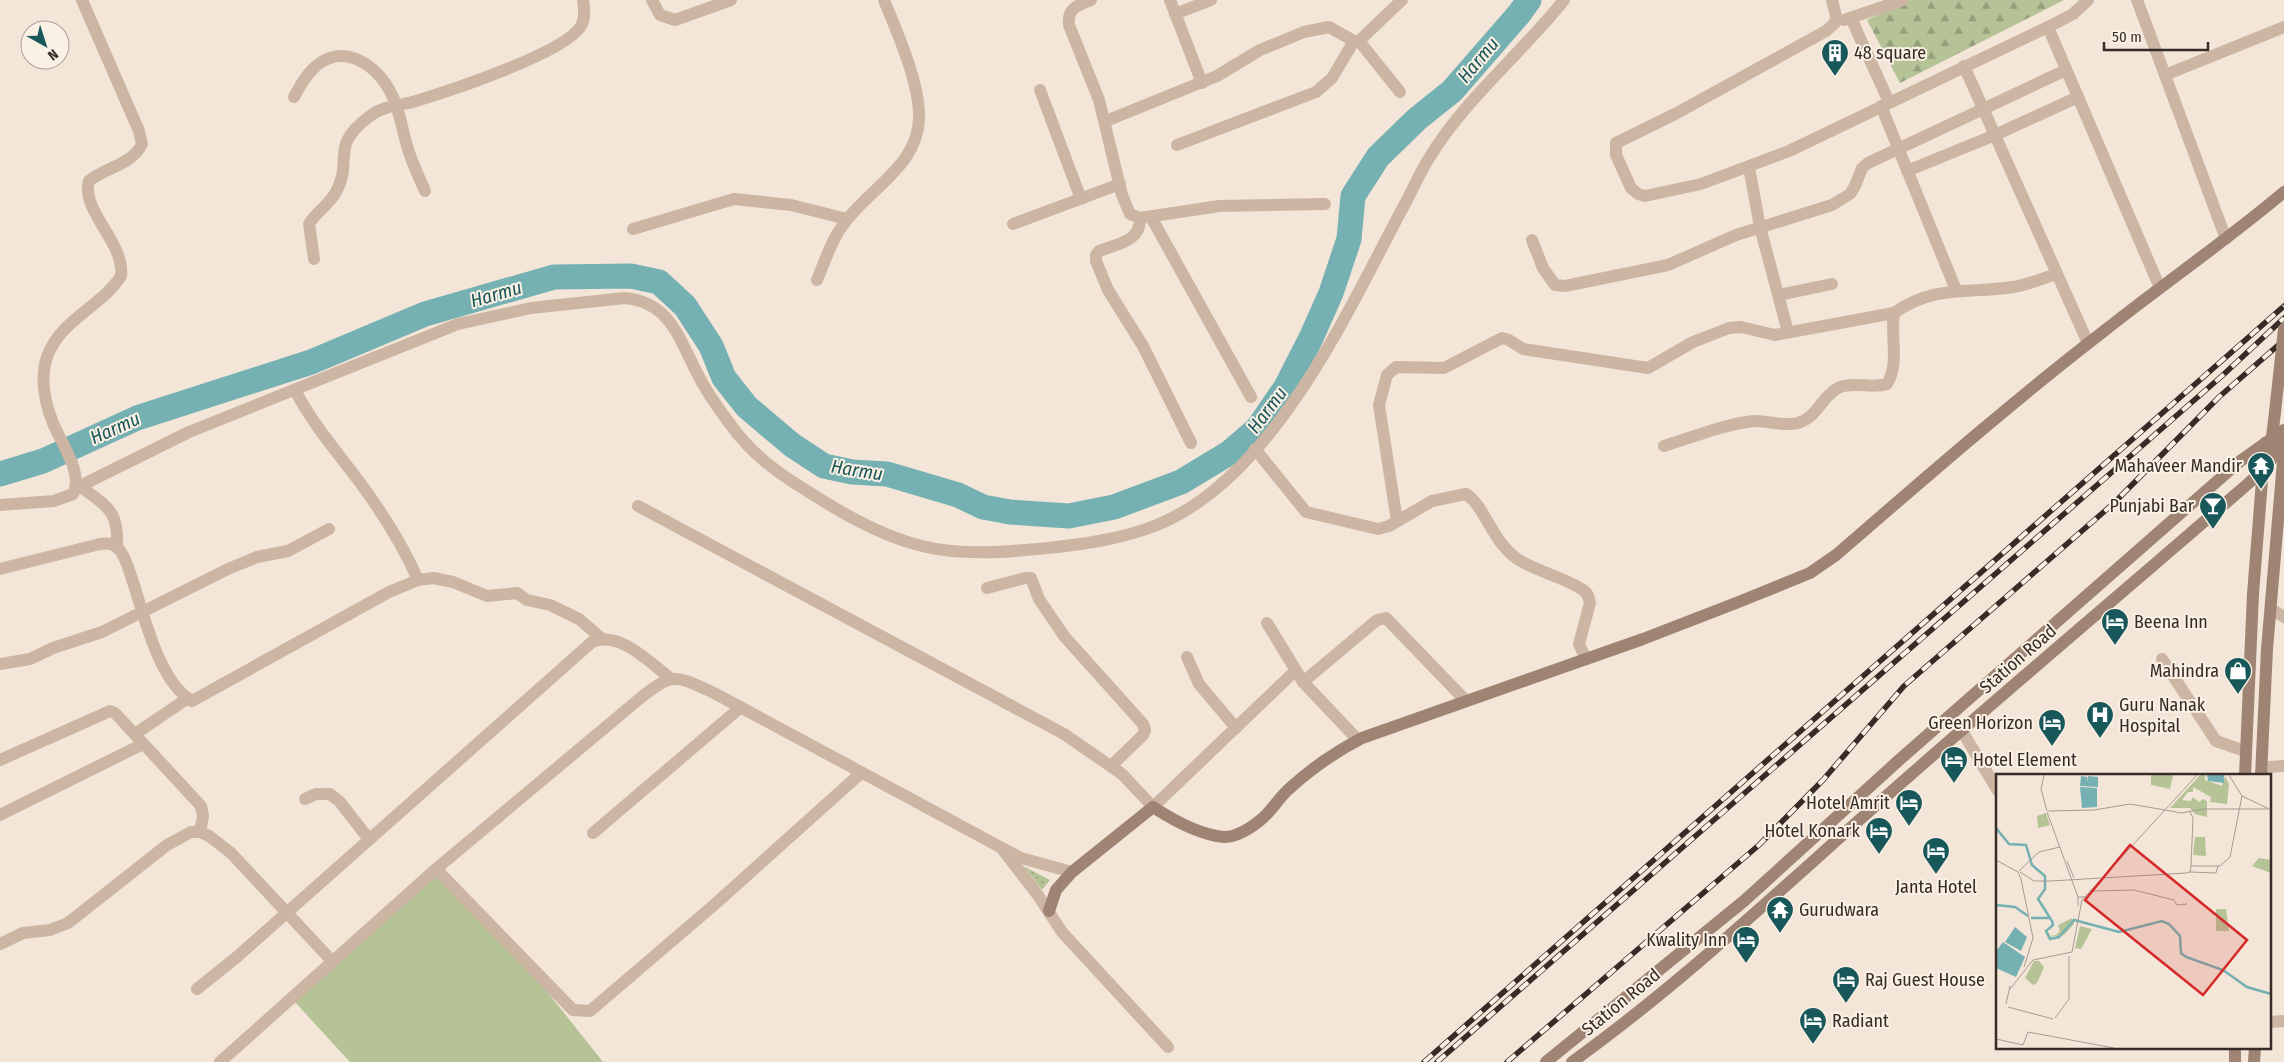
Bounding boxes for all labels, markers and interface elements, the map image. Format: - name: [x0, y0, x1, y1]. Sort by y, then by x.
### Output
- north arrow: [20, 20, 70, 70]
- scale bar: [2104, 20, 2208, 52]
- text: 50 m: [2112, 28, 2142, 46]
- water label: Harmu: [1452, 33, 1504, 87]
- building icon: 48 square: [1820, 38, 1850, 77]
- place label: 48 square: [1854, 42, 1926, 64]
- text: N: [44, 45, 61, 64]
- water label: Harmu: [468, 276, 524, 312]
- water label: Harmu: [1242, 382, 1292, 438]
- water label: Harmu: [86, 407, 144, 449]
- temple icon: Mahaveer Mandir: [2246, 451, 2276, 490]
- water label: Harmu: [829, 455, 885, 485]
- place label: Mahaveer Mandir: [2115, 455, 2243, 477]
- bar icon: Punjabi Bar: [2198, 491, 2228, 530]
- place label: Punjabi Bar: [2109, 495, 2195, 517]
- hotel icon: Beena Inn: [2100, 607, 2130, 646]
- place label: Beena Inn: [2134, 611, 2208, 633]
- street label: Station Road: [1975, 620, 2061, 698]
- shop icon: Mahindra: [2223, 656, 2253, 695]
- place label: Mahindra: [2150, 660, 2219, 682]
- place label: Guru Nanak Hospital: [2119, 694, 2206, 737]
- hospital icon: Guru Nanak Hospital: [2085, 700, 2115, 739]
- hotel icon: Green Horizon: [2037, 708, 2067, 747]
- place label: Green Horizon: [1928, 712, 2033, 734]
- hotel icon: Hotel Element: [1939, 745, 1969, 784]
- place label: Hotel Element: [1973, 749, 2077, 771]
- inset map: [1996, 774, 2272, 1050]
- hotel icon: Hotel Amrit: [1894, 788, 1924, 827]
- place label: Hotel Amrit: [1806, 792, 1890, 814]
- hotel icon: Hotel Konark: [1864, 816, 1894, 855]
- place label: Hotel Konark: [1764, 820, 1861, 842]
- hotel icon: Janta Hotel: [1921, 836, 1951, 875]
- place label: Janta Hotel: [1895, 876, 1977, 898]
- temple icon: Gurudwara: [1765, 895, 1795, 934]
- place label: Gurudwara: [1799, 899, 1879, 921]
- hotel icon: Kwality Inn: [1731, 925, 1761, 964]
- place label: Kwality Inn: [1646, 929, 1727, 951]
- street label: Station Road: [1577, 964, 1665, 1040]
- hotel icon: Raj Guest House: [1831, 965, 1861, 1004]
- place label: Raj Guest House: [1865, 969, 1985, 991]
- hotel icon: Radiant: [1798, 1006, 1828, 1045]
- place label: Radiant: [1832, 1010, 1889, 1032]

